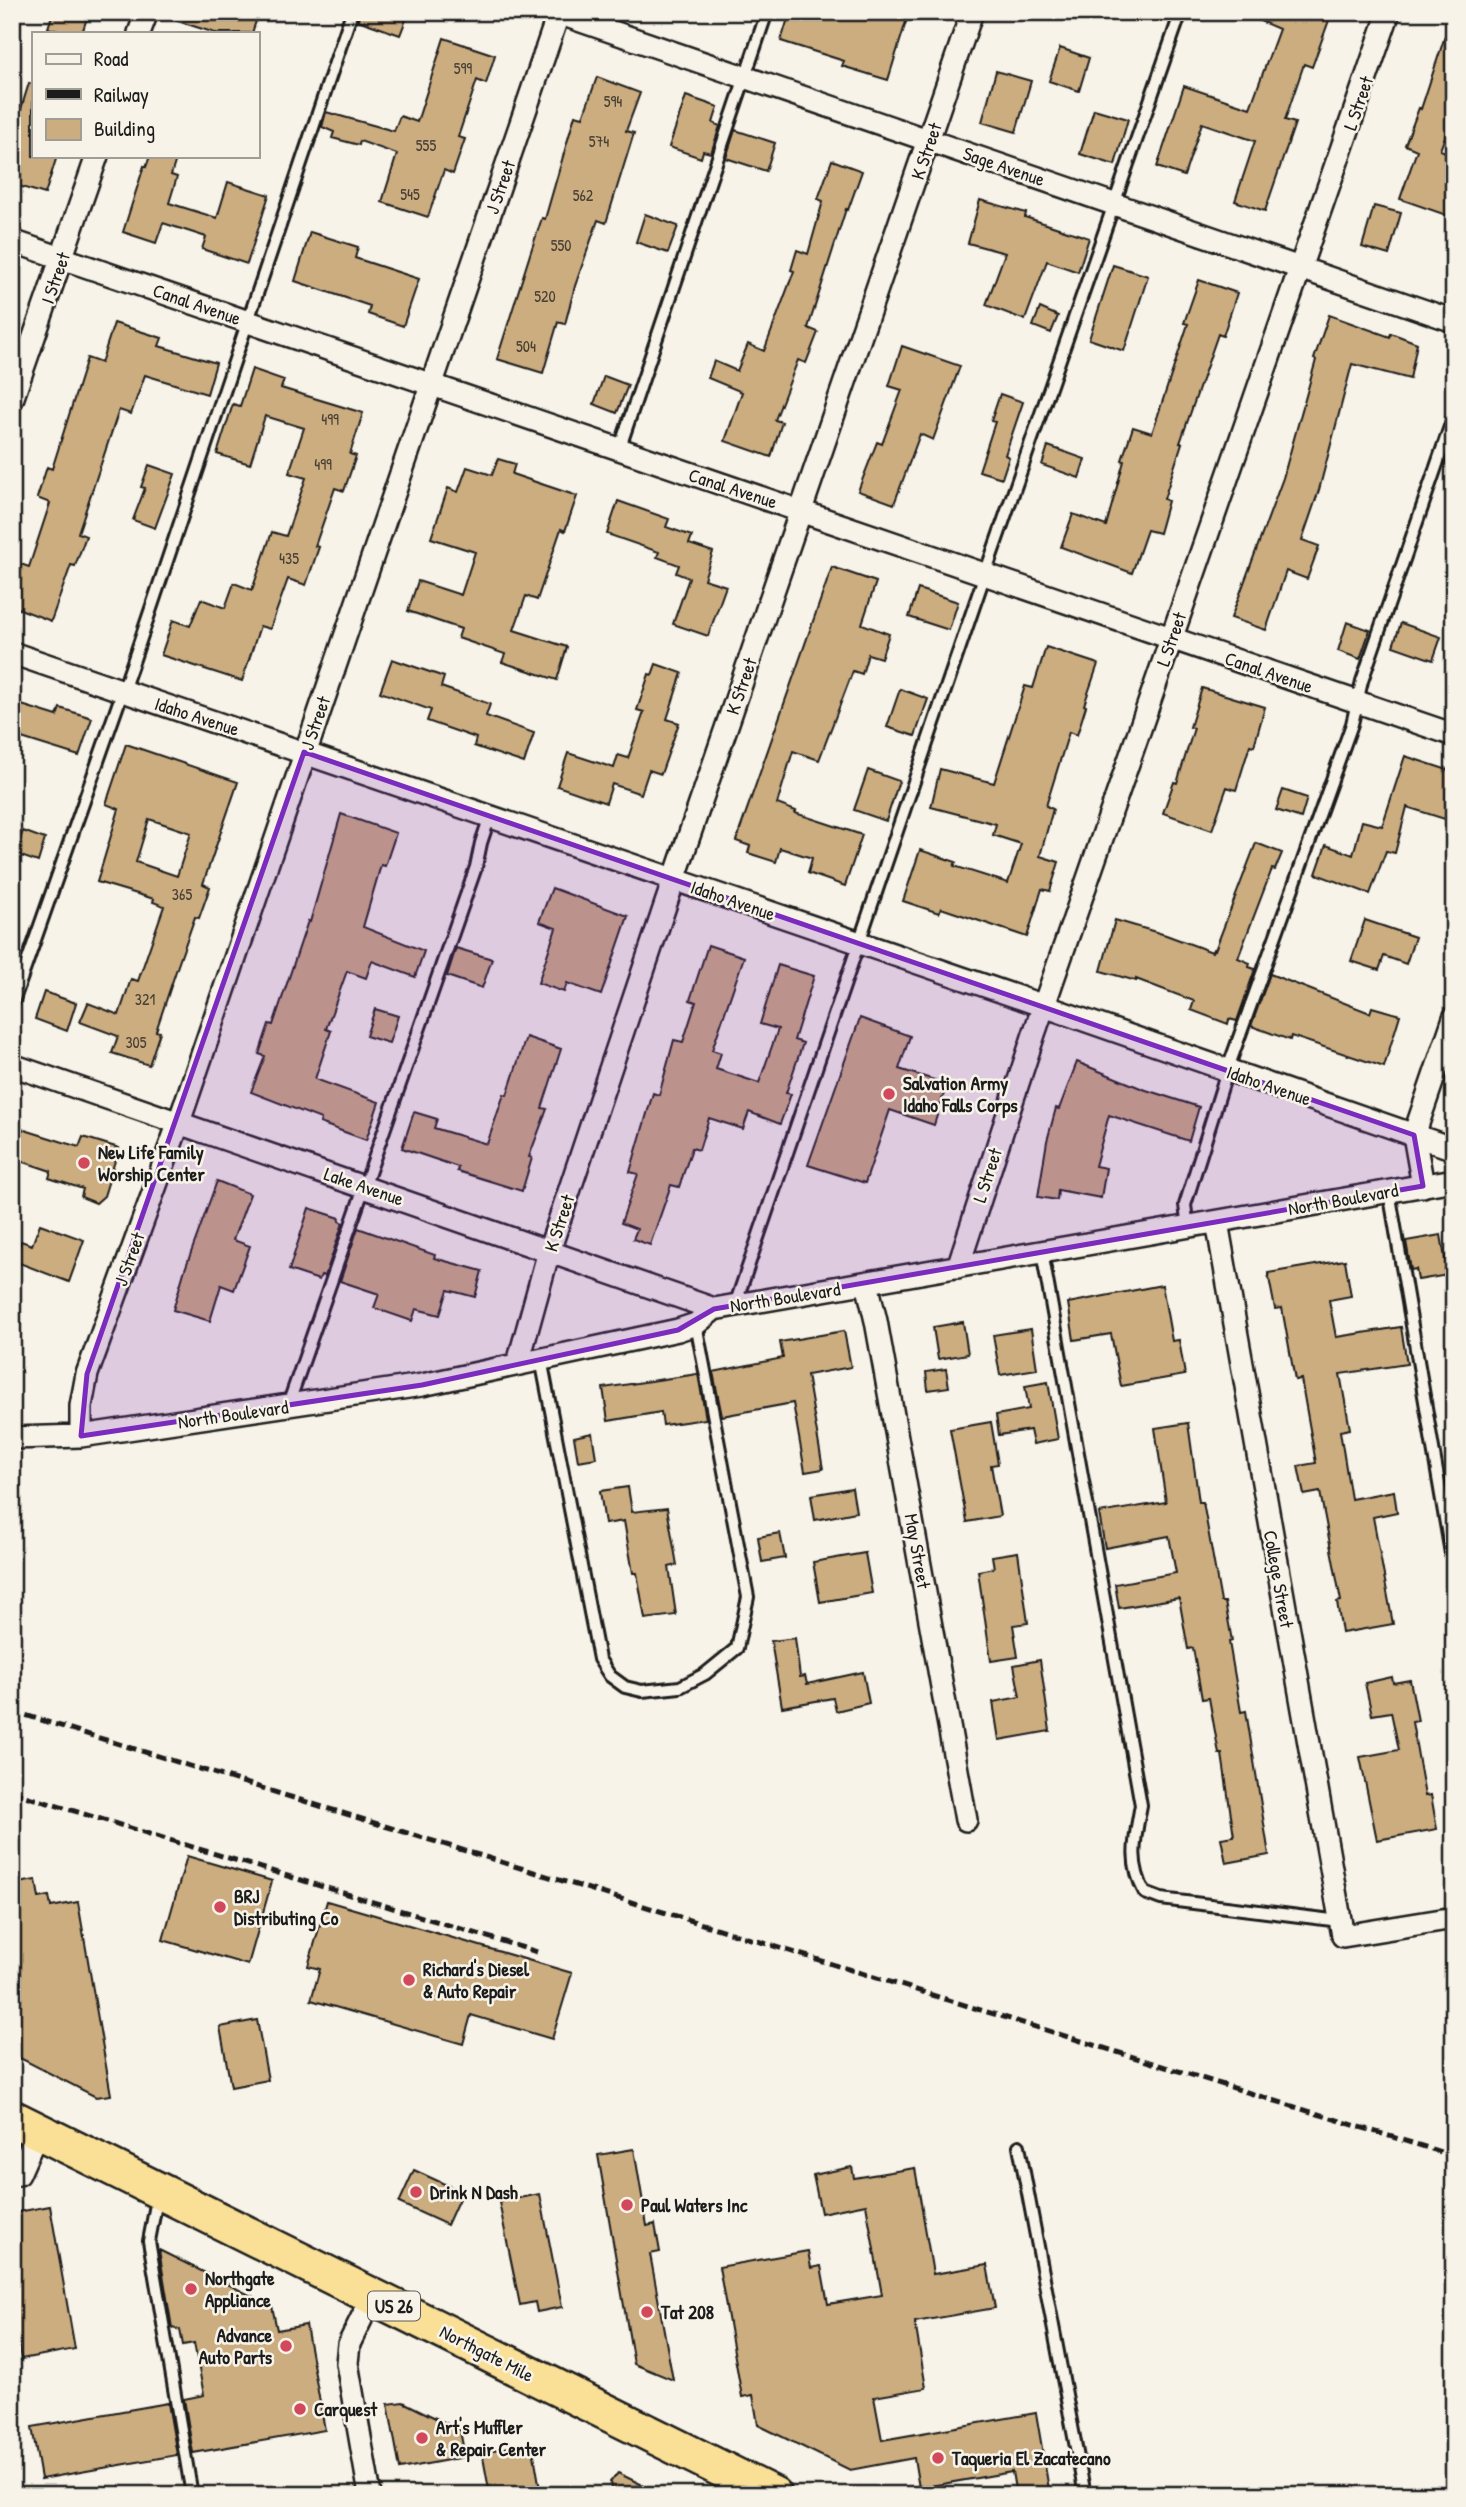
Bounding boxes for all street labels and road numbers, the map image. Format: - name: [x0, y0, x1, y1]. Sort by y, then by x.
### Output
- street label: L Street: [1337, 72, 1380, 134]
- street label: K Street: [904, 119, 948, 183]
- street label: Sage Avenue: [960, 140, 1049, 192]
- street label: J Street: [479, 156, 521, 218]
- street label: I Street: [34, 248, 76, 307]
- street label: Canal Avenue: [150, 277, 245, 331]
- street label: Canal Avenue: [685, 461, 781, 515]
- street label: L Street: [1150, 608, 1193, 670]
- street label: Canal Avenue: [1222, 645, 1317, 699]
- street label: K Street: [719, 654, 763, 718]
- street label: Idaho Avenue: [151, 690, 243, 742]
- street label: J Street: [294, 692, 336, 754]
- street label: Idaho Avenue: [687, 873, 779, 927]
- street label: Idaho Avenue: [1223, 1058, 1315, 1112]
- street label: L Street: [966, 1144, 1008, 1205]
- street label: Lake Avenue: [321, 1160, 408, 1212]
- street label: North Boulevard: [1286, 1176, 1401, 1221]
- street label: K Street: [538, 1191, 581, 1255]
- street label: J Street: [107, 1228, 151, 1290]
- street label: North Boulevard: [728, 1275, 843, 1319]
- street label: North Boulevard: [176, 1393, 290, 1435]
- street label: May Street: [899, 1512, 937, 1591]
- street label: College Street: [1258, 1528, 1300, 1630]
- road number: US 26: [368, 2292, 420, 2320]
- street label: Northgate Mile: [436, 2318, 539, 2388]

